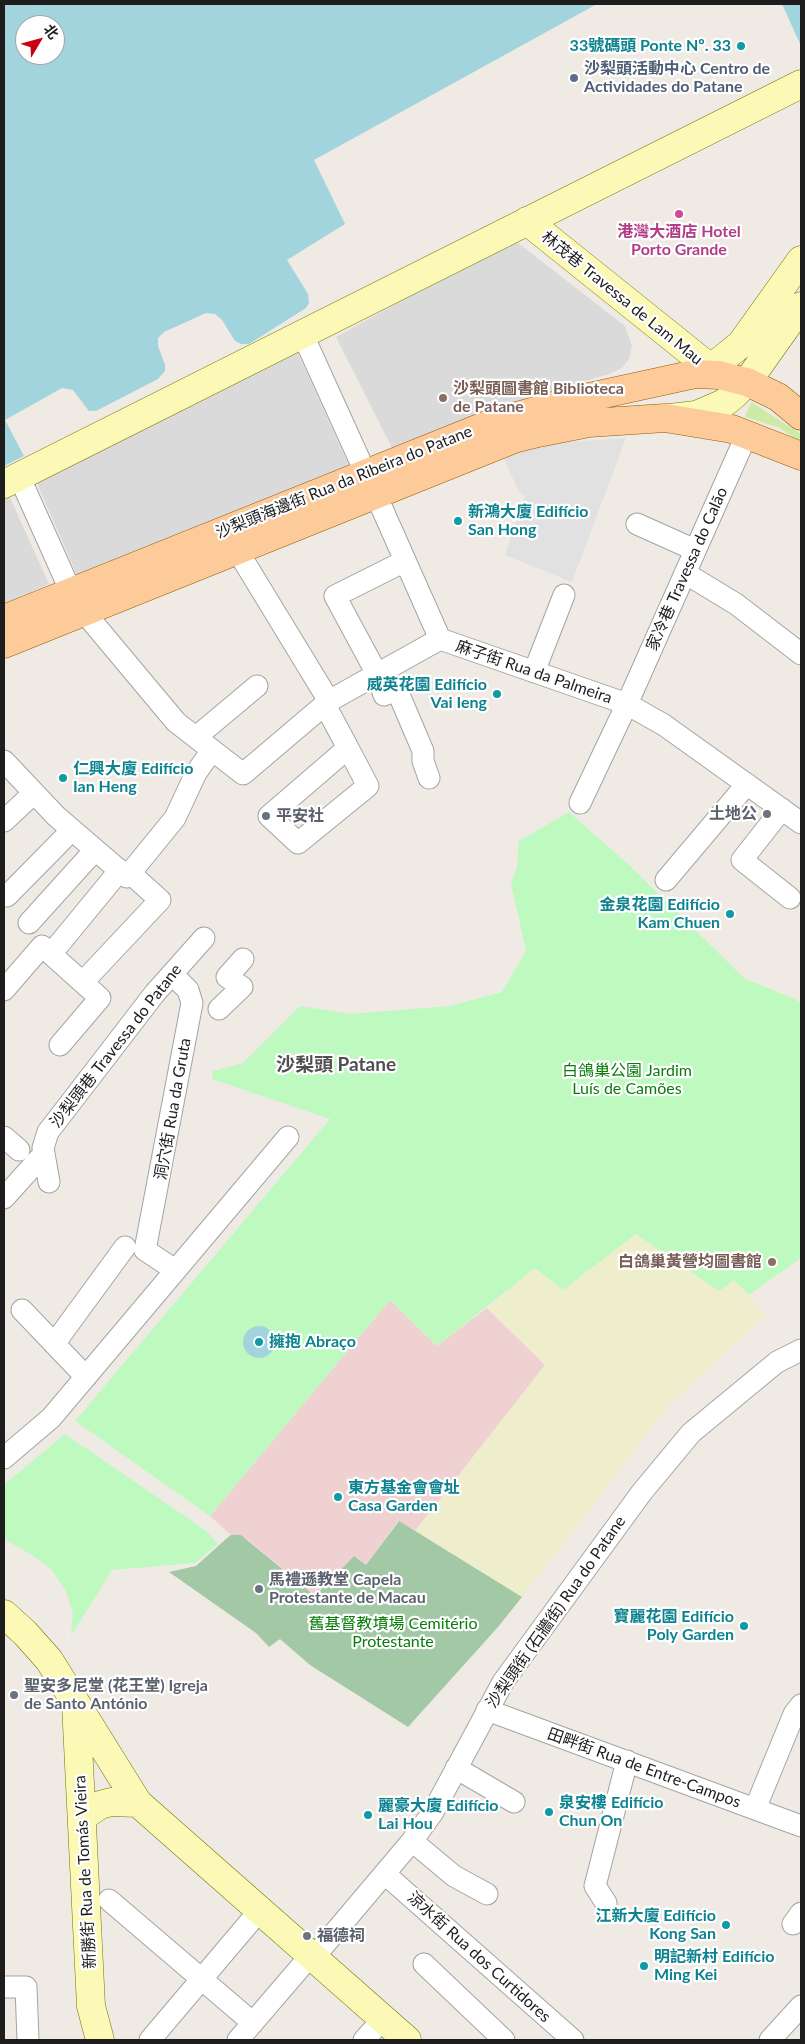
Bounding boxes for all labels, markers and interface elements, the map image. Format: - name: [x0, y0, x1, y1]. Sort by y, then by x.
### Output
- north arrow: [15, 15, 65, 65]
- text: 北: [41, 21, 63, 42]
- place label: 33號碼頭 Ponte Nº. 33: [570, 36, 731, 56]
- marker: 33號碼頭 Ponte Nº. 33: [735, 40, 747, 52]
- place label: 沙梨頭活動中心 Centro de Actividades do Patane: [584, 59, 770, 97]
- marker: 沙梨頭活動中心 Centro de Actividades do Patane: [568, 72, 580, 84]
- marker: 港灣大酒店 Hotel Porto Grande: [673, 208, 685, 220]
- place label: 港灣大酒店 Hotel Porto Grande: [617, 222, 741, 260]
- street label: 林茂巷 Travessa de Lam Mau: [537, 227, 707, 369]
- place label: 沙梨頭圖書館 Biblioteca de Patane: [453, 379, 624, 417]
- marker: 沙梨頭圖書館 Biblioteca de Patane: [437, 392, 449, 404]
- street label: 沙梨頭海邊街 Rua da Ribeira do Patane: [213, 422, 475, 542]
- street label: 家冷巷 Travessa do Calão: [642, 484, 732, 654]
- place label: 新鴻大廈 Edifício San Hong: [468, 502, 589, 540]
- marker: 新鴻大廈 Edifício San Hong: [452, 515, 464, 527]
- street label: 麻子街 Rua da Palmeira: [453, 636, 615, 708]
- place label: 威英花園 Edifício Vai Ieng: [366, 675, 487, 713]
- marker: 威英花園 Edifício Vai Ieng: [491, 688, 503, 700]
- place label: 仁興大廈 Edifício Ian Heng: [73, 759, 194, 797]
- marker: 仁興大廈 Edifício Ian Heng: [57, 772, 69, 784]
- place label: 土地公: [709, 804, 757, 824]
- place label: 平安社: [276, 806, 324, 826]
- marker: 土地公: [761, 808, 773, 820]
- marker: 平安社: [260, 810, 272, 822]
- place label: 金泉花園 Edifício Kam Chuen: [599, 895, 720, 933]
- marker: 金泉花園 Edifício Kam Chuen: [724, 908, 736, 920]
- street label: 沙梨頭巷 Travessa do Patane: [46, 960, 186, 1132]
- street label: 洞穴街 Rua da Gruta: [151, 1037, 195, 1181]
- district label: 沙梨頭 Patane: [276, 1054, 396, 1076]
- park label: 白鴿巢公園 Jardim Luís de Camões: [562, 1061, 692, 1099]
- place label: 白鴿巢黃營均圖書館: [618, 1252, 762, 1272]
- marker: 白鴿巢黃營均圖書館: [766, 1256, 778, 1268]
- place label: 擁抱 Abraço: [269, 1332, 356, 1352]
- marker: 擁抱 Abraço: [253, 1336, 265, 1348]
- place label: 東方基金會會址 Casa Garden: [348, 1478, 460, 1516]
- marker: 東方基金會會址 Casa Garden: [332, 1491, 344, 1503]
- street label: 沙梨頭街 (石牆街) Rua do Patane: [482, 1512, 630, 1712]
- place label: 馬禮遜教堂 Capela Protestante de Macau: [269, 1570, 426, 1608]
- marker: 馬禮遜教堂 Capela Protestante de Macau: [253, 1583, 265, 1595]
- place label: 寶麗花園 Edifício Poly Garden: [613, 1607, 734, 1645]
- park label: 舊基督教墳場 Cemitério Protestante: [309, 1614, 477, 1652]
- marker: 寶麗花園 Edifício Poly Garden: [738, 1620, 750, 1632]
- place label: 聖安多尼堂 (花王堂) Igreja de Santo António: [24, 1676, 208, 1714]
- marker: 聖安多尼堂 (花王堂) Igreja de Santo António: [8, 1689, 20, 1701]
- street label: 田畔街 Rua de Entre-Campos: [545, 1724, 743, 1812]
- street label: 新勝街 Rua de Tomás Vieira: [70, 1775, 100, 1969]
- place label: 泉安樓 Edifício Chun On: [559, 1793, 664, 1831]
- place label: 麗豪大廈 Edifício Lai Hou: [378, 1796, 499, 1834]
- marker: 泉安樓 Edifício Chun On: [543, 1806, 555, 1818]
- marker: 麗豪大廈 Edifício Lai Hou: [362, 1809, 374, 1821]
- street label: 涼水街 Rua dos Curtidores: [404, 1888, 554, 2026]
- place label: 江新大廈 Edifício Kong San: [595, 1906, 716, 1944]
- marker: 江新大廈 Edifício Kong San: [720, 1919, 732, 1931]
- place label: 福德祠: [317, 1926, 365, 1946]
- marker: 福德祠: [301, 1930, 313, 1942]
- place label: 明記新村 Edifício Ming Kei: [654, 1947, 775, 1985]
- marker: 明記新村 Edifício Ming Kei: [638, 1960, 650, 1972]

